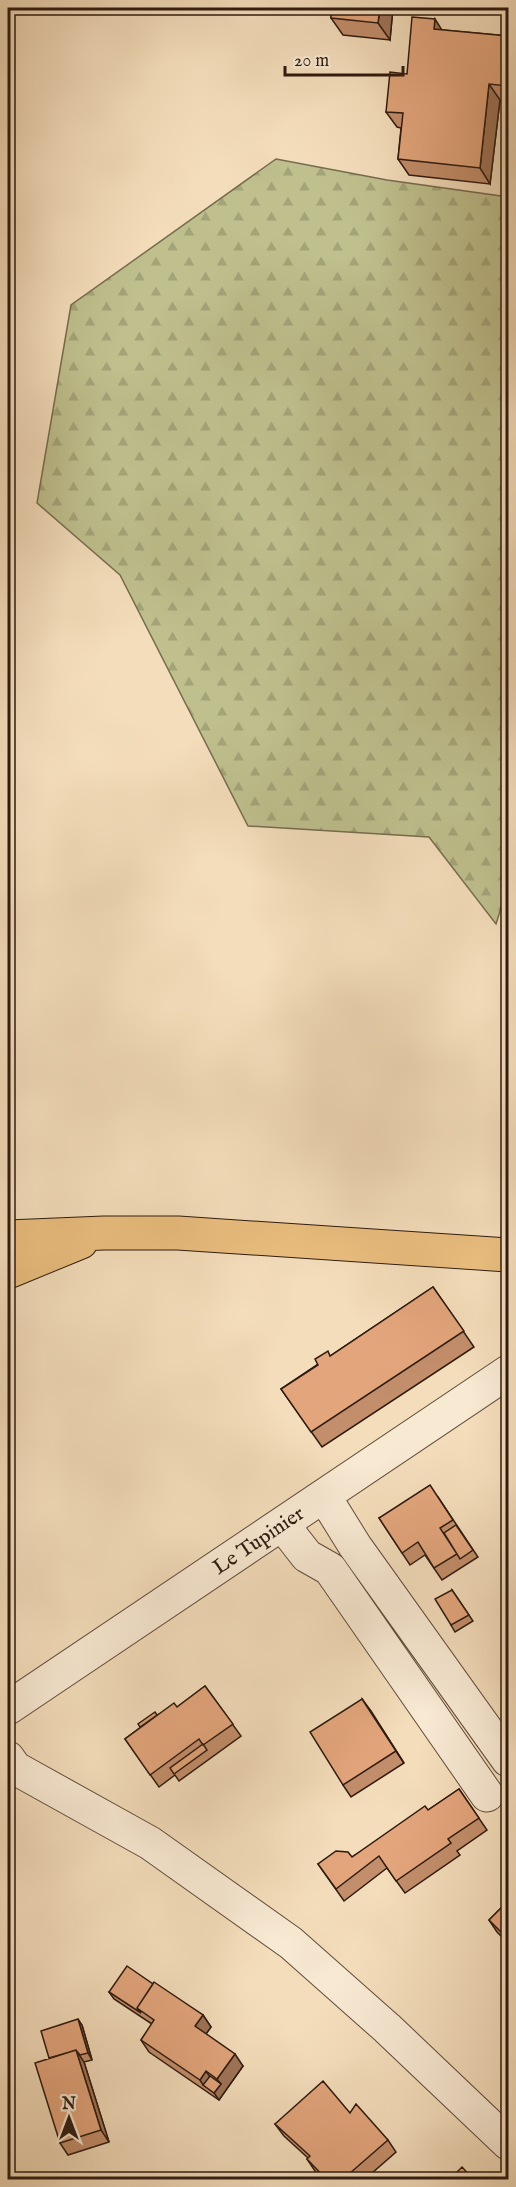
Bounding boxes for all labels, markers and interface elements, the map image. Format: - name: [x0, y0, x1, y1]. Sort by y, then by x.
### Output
- scale bar: [285, 39, 404, 77]
- text: 20 m: [294, 50, 329, 73]
- street label: Le Tupinier: [208, 1501, 310, 1582]
- north arrow: [39, 2088, 99, 2148]
- text: N: [61, 2095, 76, 2115]

